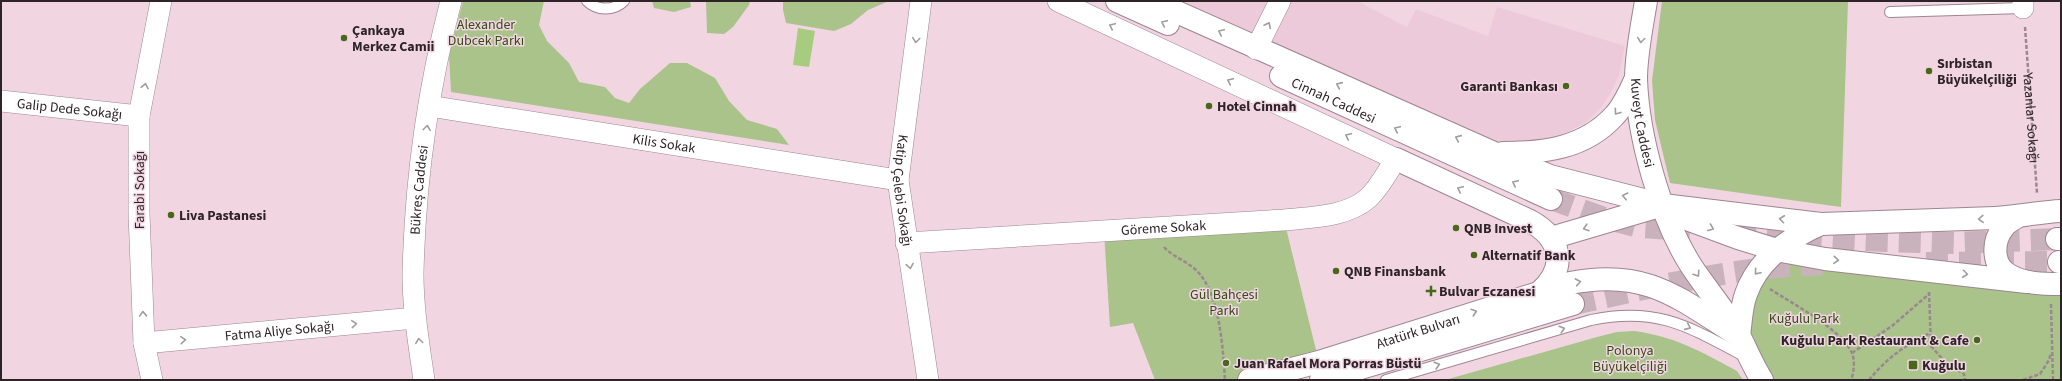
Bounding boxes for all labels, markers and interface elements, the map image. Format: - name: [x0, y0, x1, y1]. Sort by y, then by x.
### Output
- park label: Alexander Dubcek Parkı: [448, 15, 524, 51]
- one-way arrow: [1161, 20, 1169, 28]
- place label: Çankaya Merkez Camii: [352, 21, 435, 57]
- one-way arrow: [1263, 22, 1271, 29]
- one-way arrow: [1109, 23, 1116, 31]
- one-way arrow: [1217, 29, 1225, 37]
- marker: Çankaya Merkez Camii: [339, 33, 349, 43]
- one-way arrow: [1637, 36, 1646, 43]
- one-way arrow: [912, 37, 921, 43]
- place label: Sırbistan Büyükelçiliği: [1937, 54, 2017, 90]
- marker: Sırbistan Büyükelçiliği: [1924, 66, 1934, 76]
- street label: Yazanlar Sokağı: [2017, 71, 2044, 164]
- street label: Cinnah Caddesi: [1288, 73, 1379, 129]
- place label: Garanti Bankası: [1460, 77, 1558, 97]
- one-way arrow: [1226, 78, 1234, 86]
- street label: Kuveyt Caddesi: [1625, 78, 1659, 170]
- marker: Garanti Bankası: [1561, 81, 1571, 91]
- one-way arrow: [1336, 82, 1344, 90]
- one-way arrow: [140, 83, 148, 90]
- street label: Galip Dede Sokağı: [16, 94, 123, 125]
- place label: Hotel Cinnah: [1217, 97, 1296, 117]
- marker: Hotel Cinnah: [1204, 101, 1214, 111]
- one-way arrow: [1615, 107, 1622, 114]
- one-way arrow: [422, 125, 431, 131]
- one-way arrow: [1394, 126, 1401, 134]
- street label: Kilis Sokak: [631, 129, 697, 159]
- street label: Katip Çelebi Sokağı: [887, 133, 917, 248]
- one-way arrow: [1344, 133, 1352, 141]
- one-way arrow: [1455, 135, 1463, 143]
- street label: Bükreş Caddesi: [406, 144, 434, 235]
- street label: Farabi Sokağı: [130, 151, 150, 229]
- one-way arrow: [1512, 180, 1520, 188]
- one-way arrow: [1457, 186, 1464, 194]
- one-way arrow: [1622, 192, 1628, 200]
- place label: Liva Pastanesi: [179, 206, 266, 226]
- marker: Liva Pastanesi: [166, 210, 176, 220]
- one-way arrow: [1779, 215, 1785, 224]
- one-way arrow: [1978, 215, 1984, 223]
- street label: Göreme Sokak: [1120, 216, 1207, 241]
- place label: QNB Invest: [1464, 219, 1533, 239]
- marker: QNB Invest: [1451, 223, 1461, 233]
- one-way arrow: [1582, 223, 1589, 232]
- one-way arrow: [1707, 223, 1714, 231]
- place label: Alternatif Bank: [1481, 246, 1576, 266]
- marker: Alternatif Bank: [1469, 250, 1479, 260]
- one-way arrow: [1833, 256, 1839, 265]
- place label: QNB Finansbank: [1344, 262, 1446, 282]
- one-way arrow: [905, 263, 914, 269]
- marker: QNB Finansbank: [1331, 266, 1341, 276]
- one-way arrow: [1755, 268, 1762, 275]
- one-way arrow: [1962, 269, 1968, 278]
- one-way arrow: [1692, 270, 1699, 277]
- one-way arrow: [1575, 278, 1581, 286]
- place label: Bulvar Eczanesi: [1439, 282, 1535, 302]
- park label: Gül Bahçesi Parkı: [1190, 285, 1258, 321]
- marker: Bulvar Eczanesi: [1426, 286, 1436, 296]
- street label: Atatürk Bulvarı: [1374, 309, 1463, 354]
- one-way arrow: [1471, 309, 1478, 317]
- park label: Kuğulu Park: [1769, 309, 1839, 329]
- one-way arrow: [139, 311, 147, 317]
- street label: Fatma Aliye Sokağı: [224, 316, 335, 347]
- one-way arrow: [351, 319, 357, 328]
- one-way arrow: [1684, 323, 1691, 331]
- one-way arrow: [1558, 325, 1565, 334]
- place label: Kuğulu Park Restaurant & Cafe: [1781, 331, 1969, 351]
- one-way arrow: [180, 335, 186, 344]
- marker: Kuğulu Park Restaurant & Cafe: [1972, 335, 1982, 345]
- one-way arrow: [414, 338, 423, 344]
- park label: Polonya Büyükelçiliği: [1593, 341, 1667, 377]
- place label: Juan Rafael Mora Porras Büstü: [1234, 354, 1421, 374]
- place label: Kuğulu: [1922, 356, 1966, 376]
- marker: Juan Rafael Mora Porras Büstü: [1221, 358, 1231, 368]
- marker: Kuğulu: [1907, 359, 1919, 371]
- one-way arrow: [1433, 361, 1440, 370]

